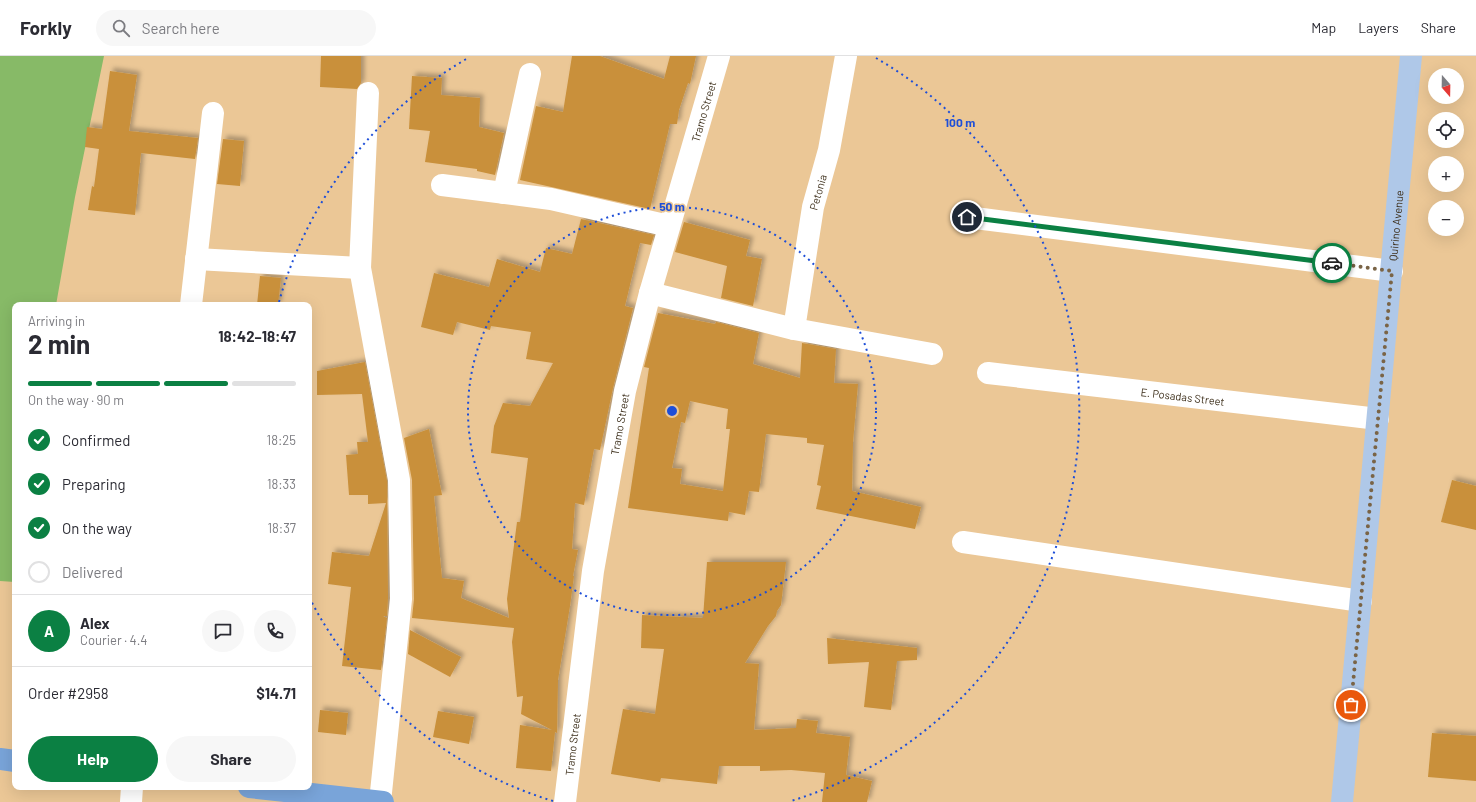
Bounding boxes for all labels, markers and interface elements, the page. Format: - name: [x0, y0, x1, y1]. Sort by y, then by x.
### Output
- search box: [96, 10, 376, 46]
- text: Forkly: [20, 16, 72, 39]
- icon: search: [110, 17, 132, 39]
- text: Search here: [142, 19, 220, 37]
- text: Map: [1311, 19, 1336, 36]
- text: Layers: [1358, 19, 1399, 36]
- text: Share: [1421, 19, 1456, 36]
- north arrow: [1428, 68, 1464, 104]
- map controls: [1428, 68, 1464, 236]
- street label: Tramo Street: [688, 79, 718, 143]
- button: locate: [1428, 112, 1464, 148]
- text: 100 m: [945, 115, 975, 129]
- button: +: [1428, 156, 1464, 192]
- street label: Petonia: [806, 173, 828, 211]
- street label: Quirino Avenue: [1386, 189, 1405, 261]
- text: 50 m: [659, 199, 685, 213]
- pin: [950, 200, 984, 234]
- button: −: [1428, 200, 1464, 236]
- icon: home: [956, 206, 978, 228]
- courier: [1312, 243, 1352, 283]
- icon: car: [1321, 252, 1343, 274]
- text: Arriving in: [28, 313, 85, 329]
- text: 18:42–18:47: [218, 327, 296, 345]
- text: 2 min: [28, 328, 90, 359]
- street label: E. Posadas Street: [1140, 385, 1225, 407]
- text: On the way · 90 m: [28, 392, 124, 408]
- street label: Tramo Street: [607, 392, 631, 456]
- centre of rings: [665, 404, 679, 418]
- icon: check: [28, 429, 50, 451]
- text: Confirmed: [62, 431, 130, 449]
- text: 18:25: [267, 432, 296, 448]
- icon: check: [28, 473, 50, 495]
- text: Preparing: [62, 475, 126, 493]
- text: 18:33: [267, 476, 296, 492]
- icon: check: [28, 517, 50, 539]
- text: On the way: [62, 519, 132, 537]
- text: 18:37: [267, 520, 296, 536]
- text: Delivered: [62, 563, 123, 581]
- button: chat: [202, 610, 244, 652]
- button: phone: [254, 610, 296, 652]
- text: Alex: [80, 614, 110, 632]
- text: A: [44, 622, 54, 640]
- text: Courier · 4.4: [80, 632, 148, 648]
- text: Order #2958: [28, 684, 109, 702]
- text: $14.71: [256, 684, 296, 702]
- pin: [1334, 688, 1368, 722]
- icon: bag: [1340, 694, 1362, 716]
- street label: Tramo Street: [562, 713, 582, 776]
- button: Help: [28, 736, 158, 782]
- button: Share: [166, 736, 296, 782]

